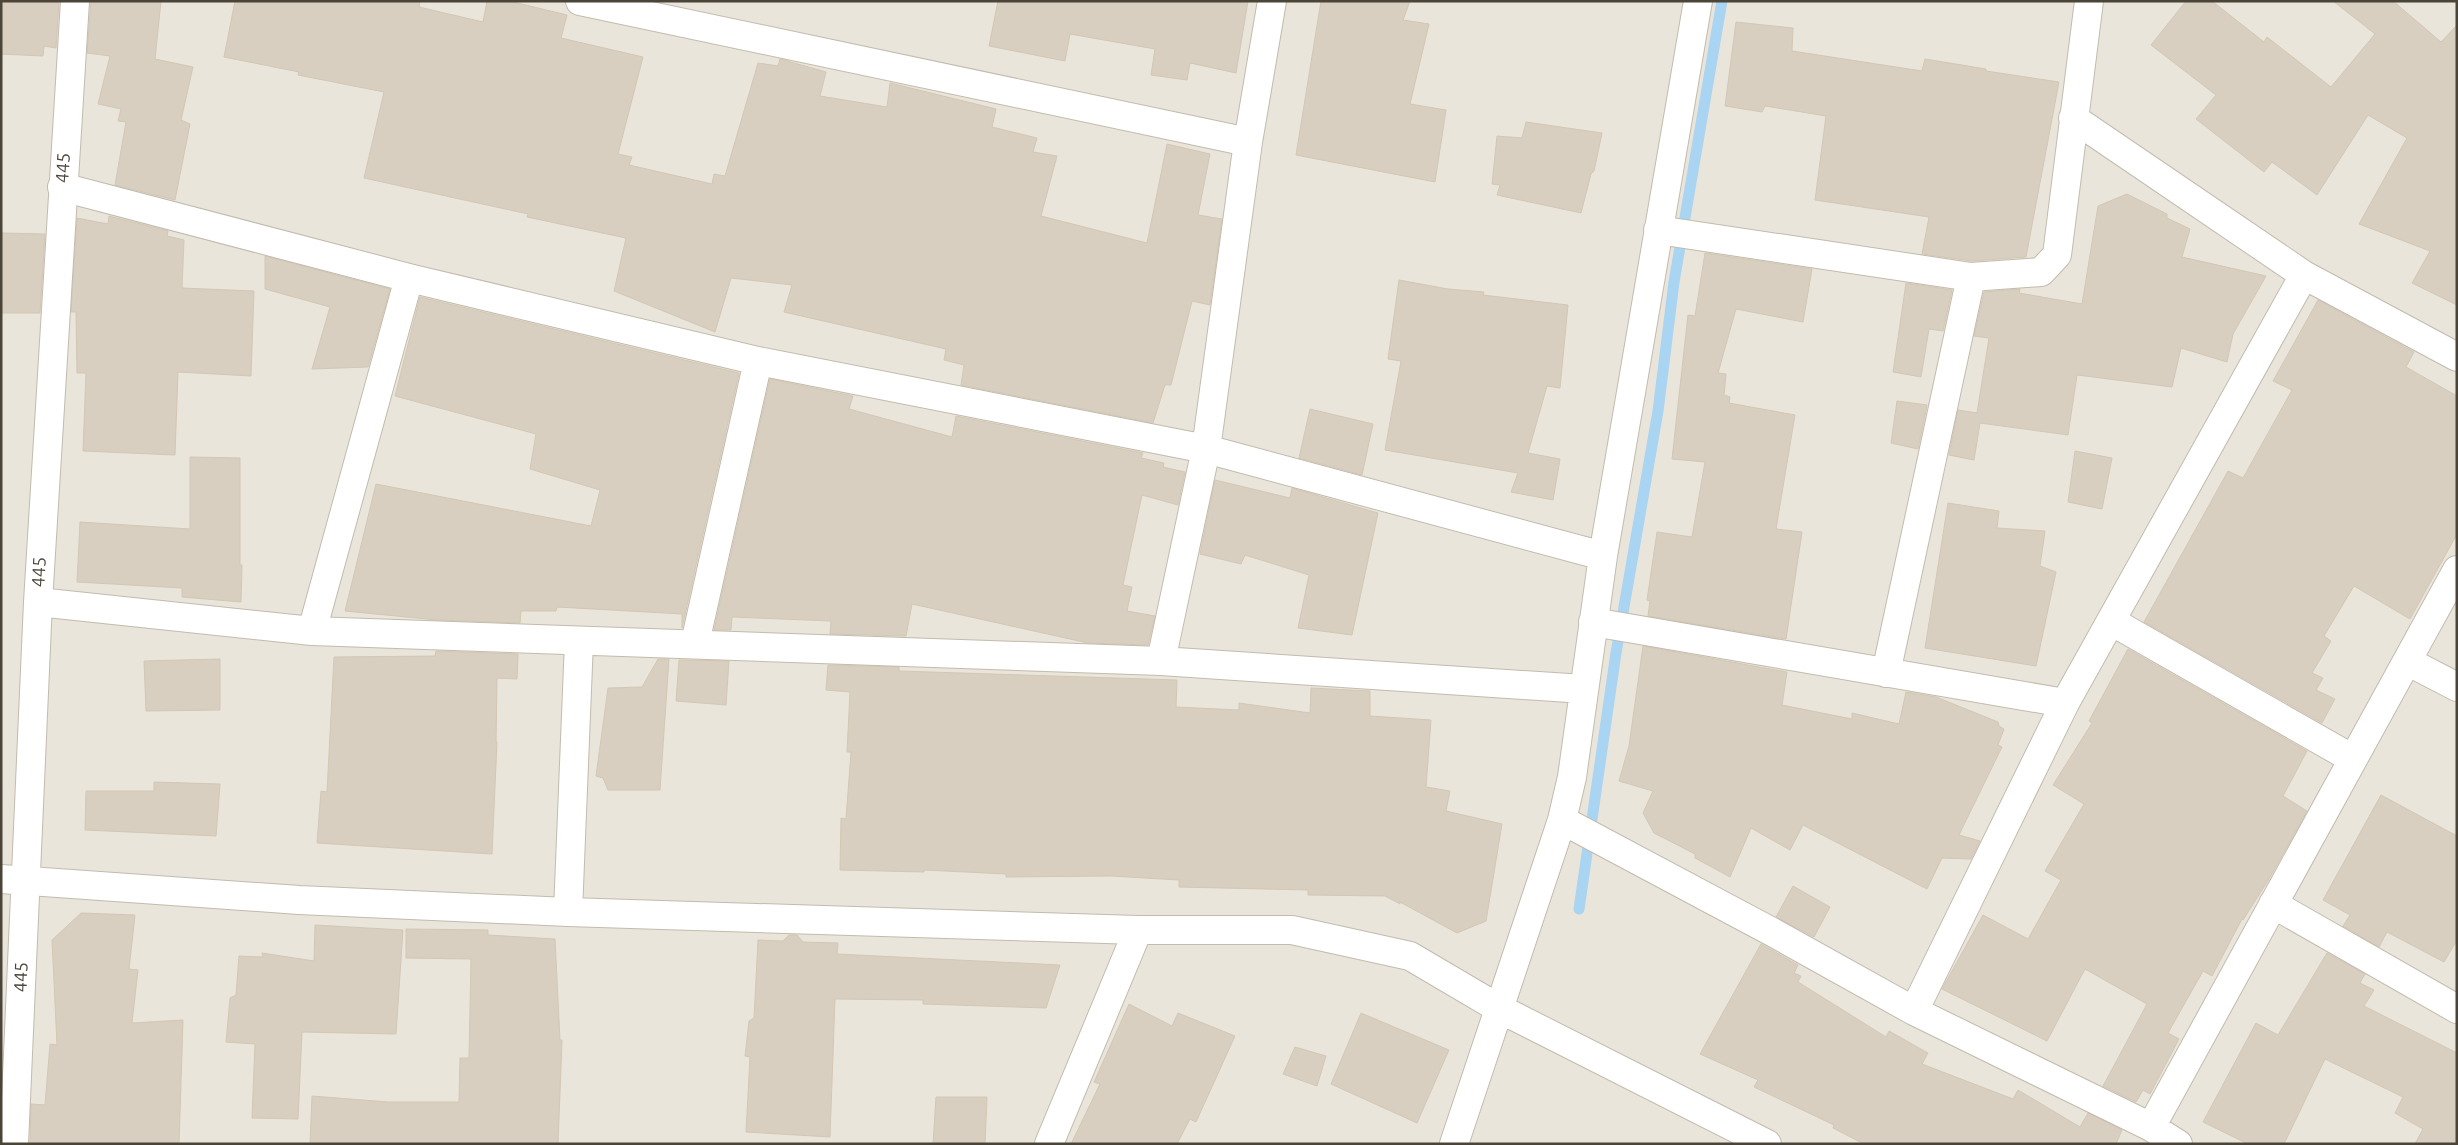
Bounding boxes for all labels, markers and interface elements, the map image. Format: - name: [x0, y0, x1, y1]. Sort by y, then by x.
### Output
- street label: 445: [51, 152, 73, 184]
- street label: 445: [27, 556, 49, 588]
- street label: 445: [9, 961, 31, 993]

